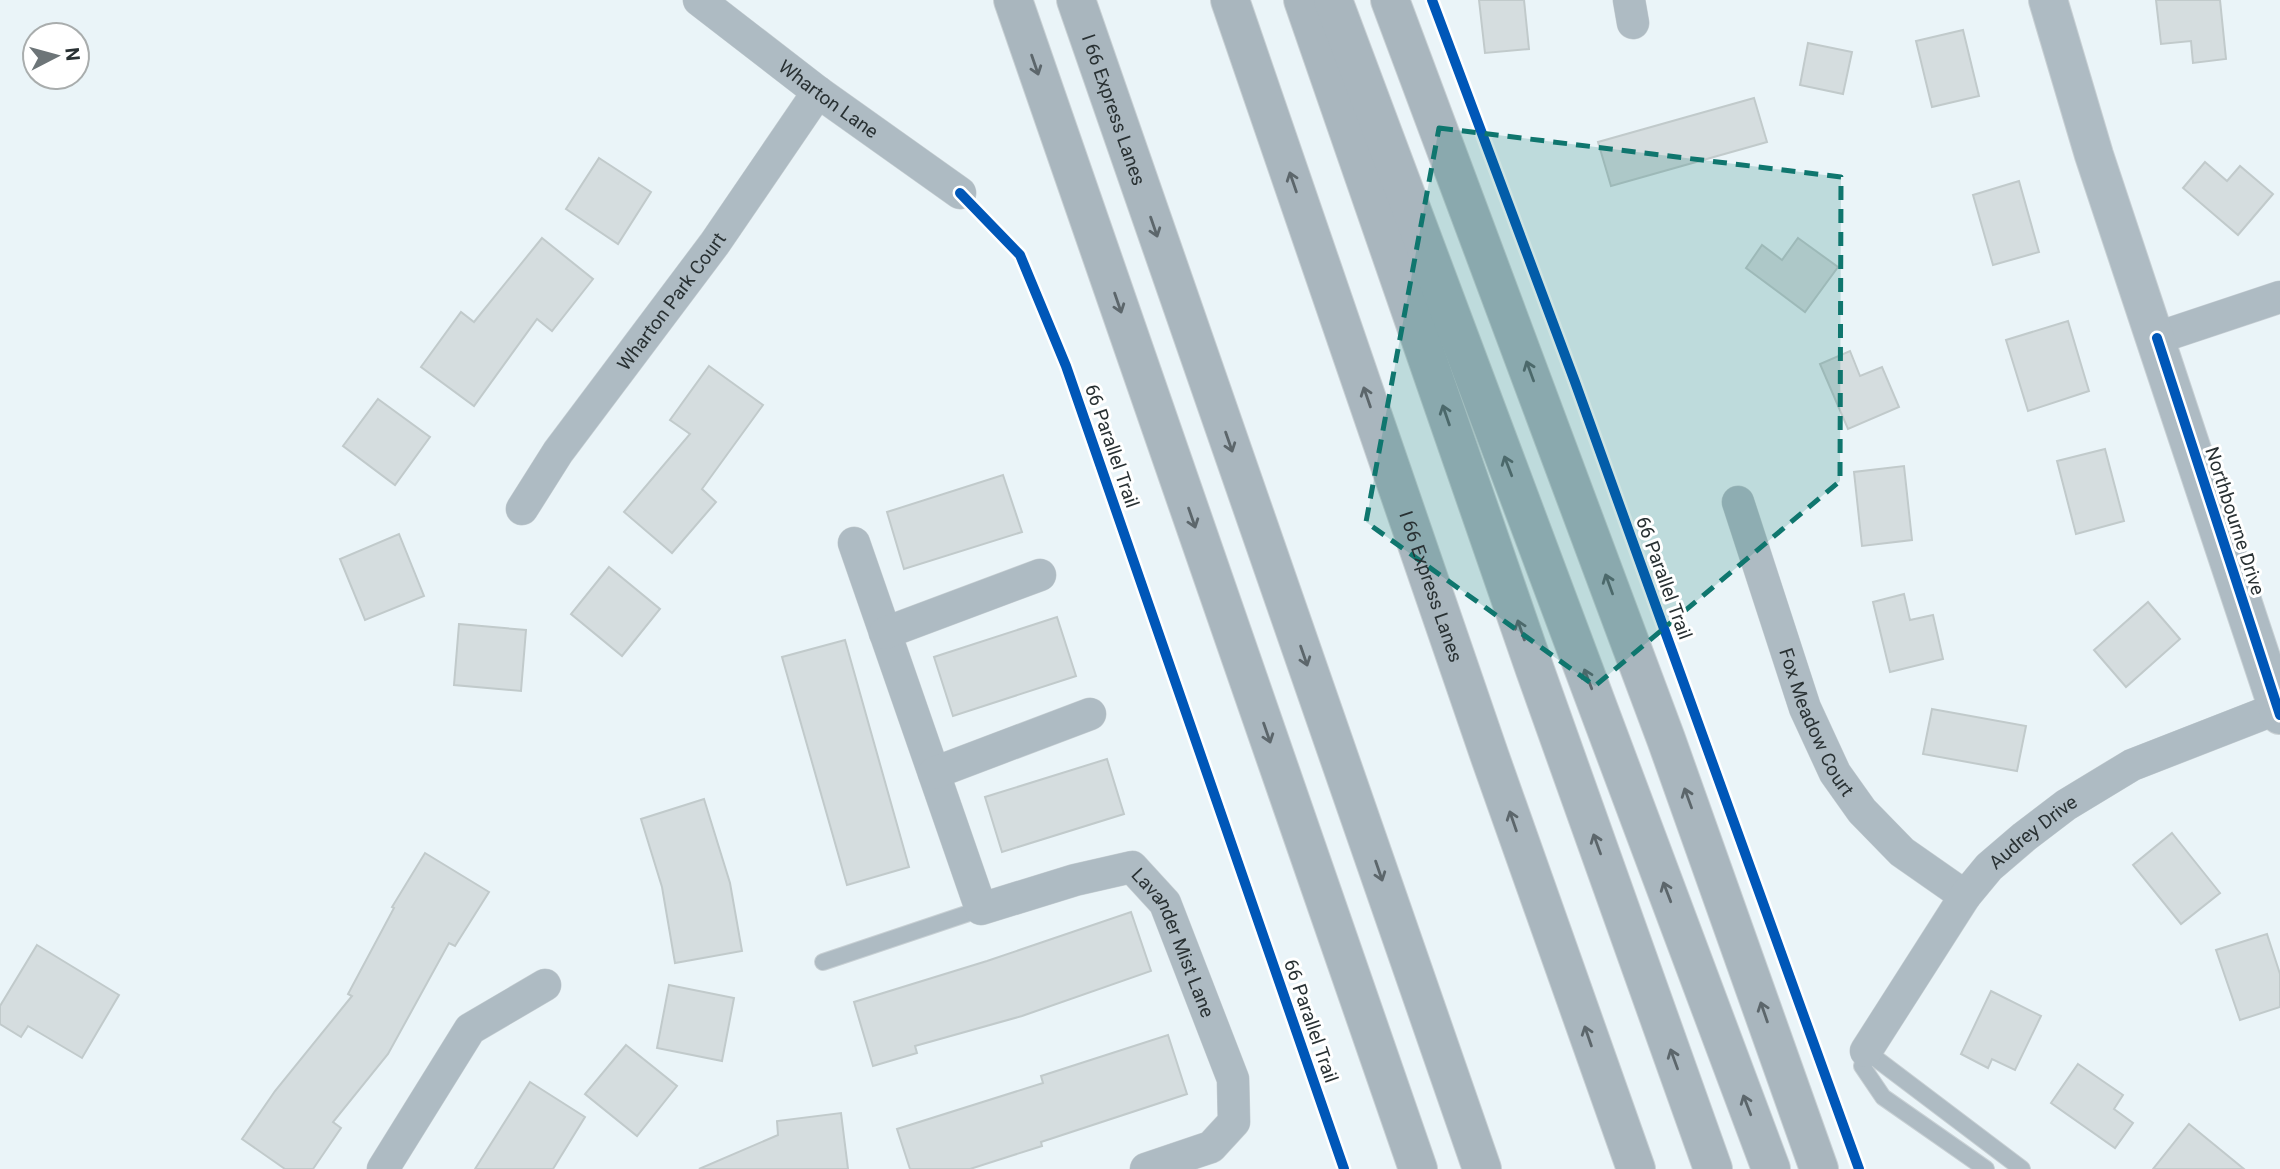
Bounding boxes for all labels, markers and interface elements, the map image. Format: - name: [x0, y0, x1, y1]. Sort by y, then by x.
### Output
- north arrow: [21, 21, 91, 91]
- street label: I 66 Express Lanes: [1077, 31, 1151, 188]
- text: N: [60, 46, 85, 62]
- one-way arrow: [1030, 53, 1042, 75]
- street label: Wharton Lane: [774, 55, 883, 143]
- one-way arrow: [1286, 172, 1298, 194]
- one-way arrow: [1149, 215, 1161, 237]
- street label: Wharton Park Court: [612, 228, 730, 375]
- one-way arrow: [1113, 291, 1125, 313]
- one-way arrow: [1522, 361, 1535, 383]
- street label: 66 Parallel Trail: [1080, 381, 1144, 511]
- one-way arrow: [1360, 387, 1372, 409]
- one-way arrow: [1439, 405, 1451, 427]
- one-way arrow: [1224, 430, 1236, 452]
- street label: Northbourne Drive: [2200, 444, 2270, 598]
- one-way arrow: [1500, 455, 1513, 477]
- one-way arrow: [1187, 506, 1199, 528]
- street label: I 66 Express Lanes: [1395, 508, 1468, 665]
- street label: 66 Parallel Trail: [1631, 513, 1697, 643]
- one-way arrow: [1602, 574, 1614, 596]
- one-way arrow: [1514, 619, 1527, 641]
- one-way arrow: [1299, 645, 1311, 667]
- street label: Fox Meadow Court: [1775, 645, 1859, 800]
- one-way arrow: [1580, 669, 1593, 690]
- one-way arrow: [1262, 721, 1274, 743]
- one-way arrow: [1681, 787, 1693, 809]
- street label: Audrey Drive: [1984, 790, 2081, 874]
- one-way arrow: [1506, 810, 1519, 832]
- one-way arrow: [1590, 834, 1602, 856]
- one-way arrow: [1373, 860, 1386, 882]
- street label: Lavander Mist Lane: [1127, 863, 1220, 1021]
- one-way arrow: [1660, 882, 1673, 904]
- street label: 66 Parallel Trail: [1279, 956, 1343, 1086]
- one-way arrow: [1757, 1001, 1770, 1023]
- one-way arrow: [1581, 1025, 1593, 1047]
- one-way arrow: [1667, 1048, 1679, 1070]
- one-way arrow: [1740, 1095, 1752, 1117]

